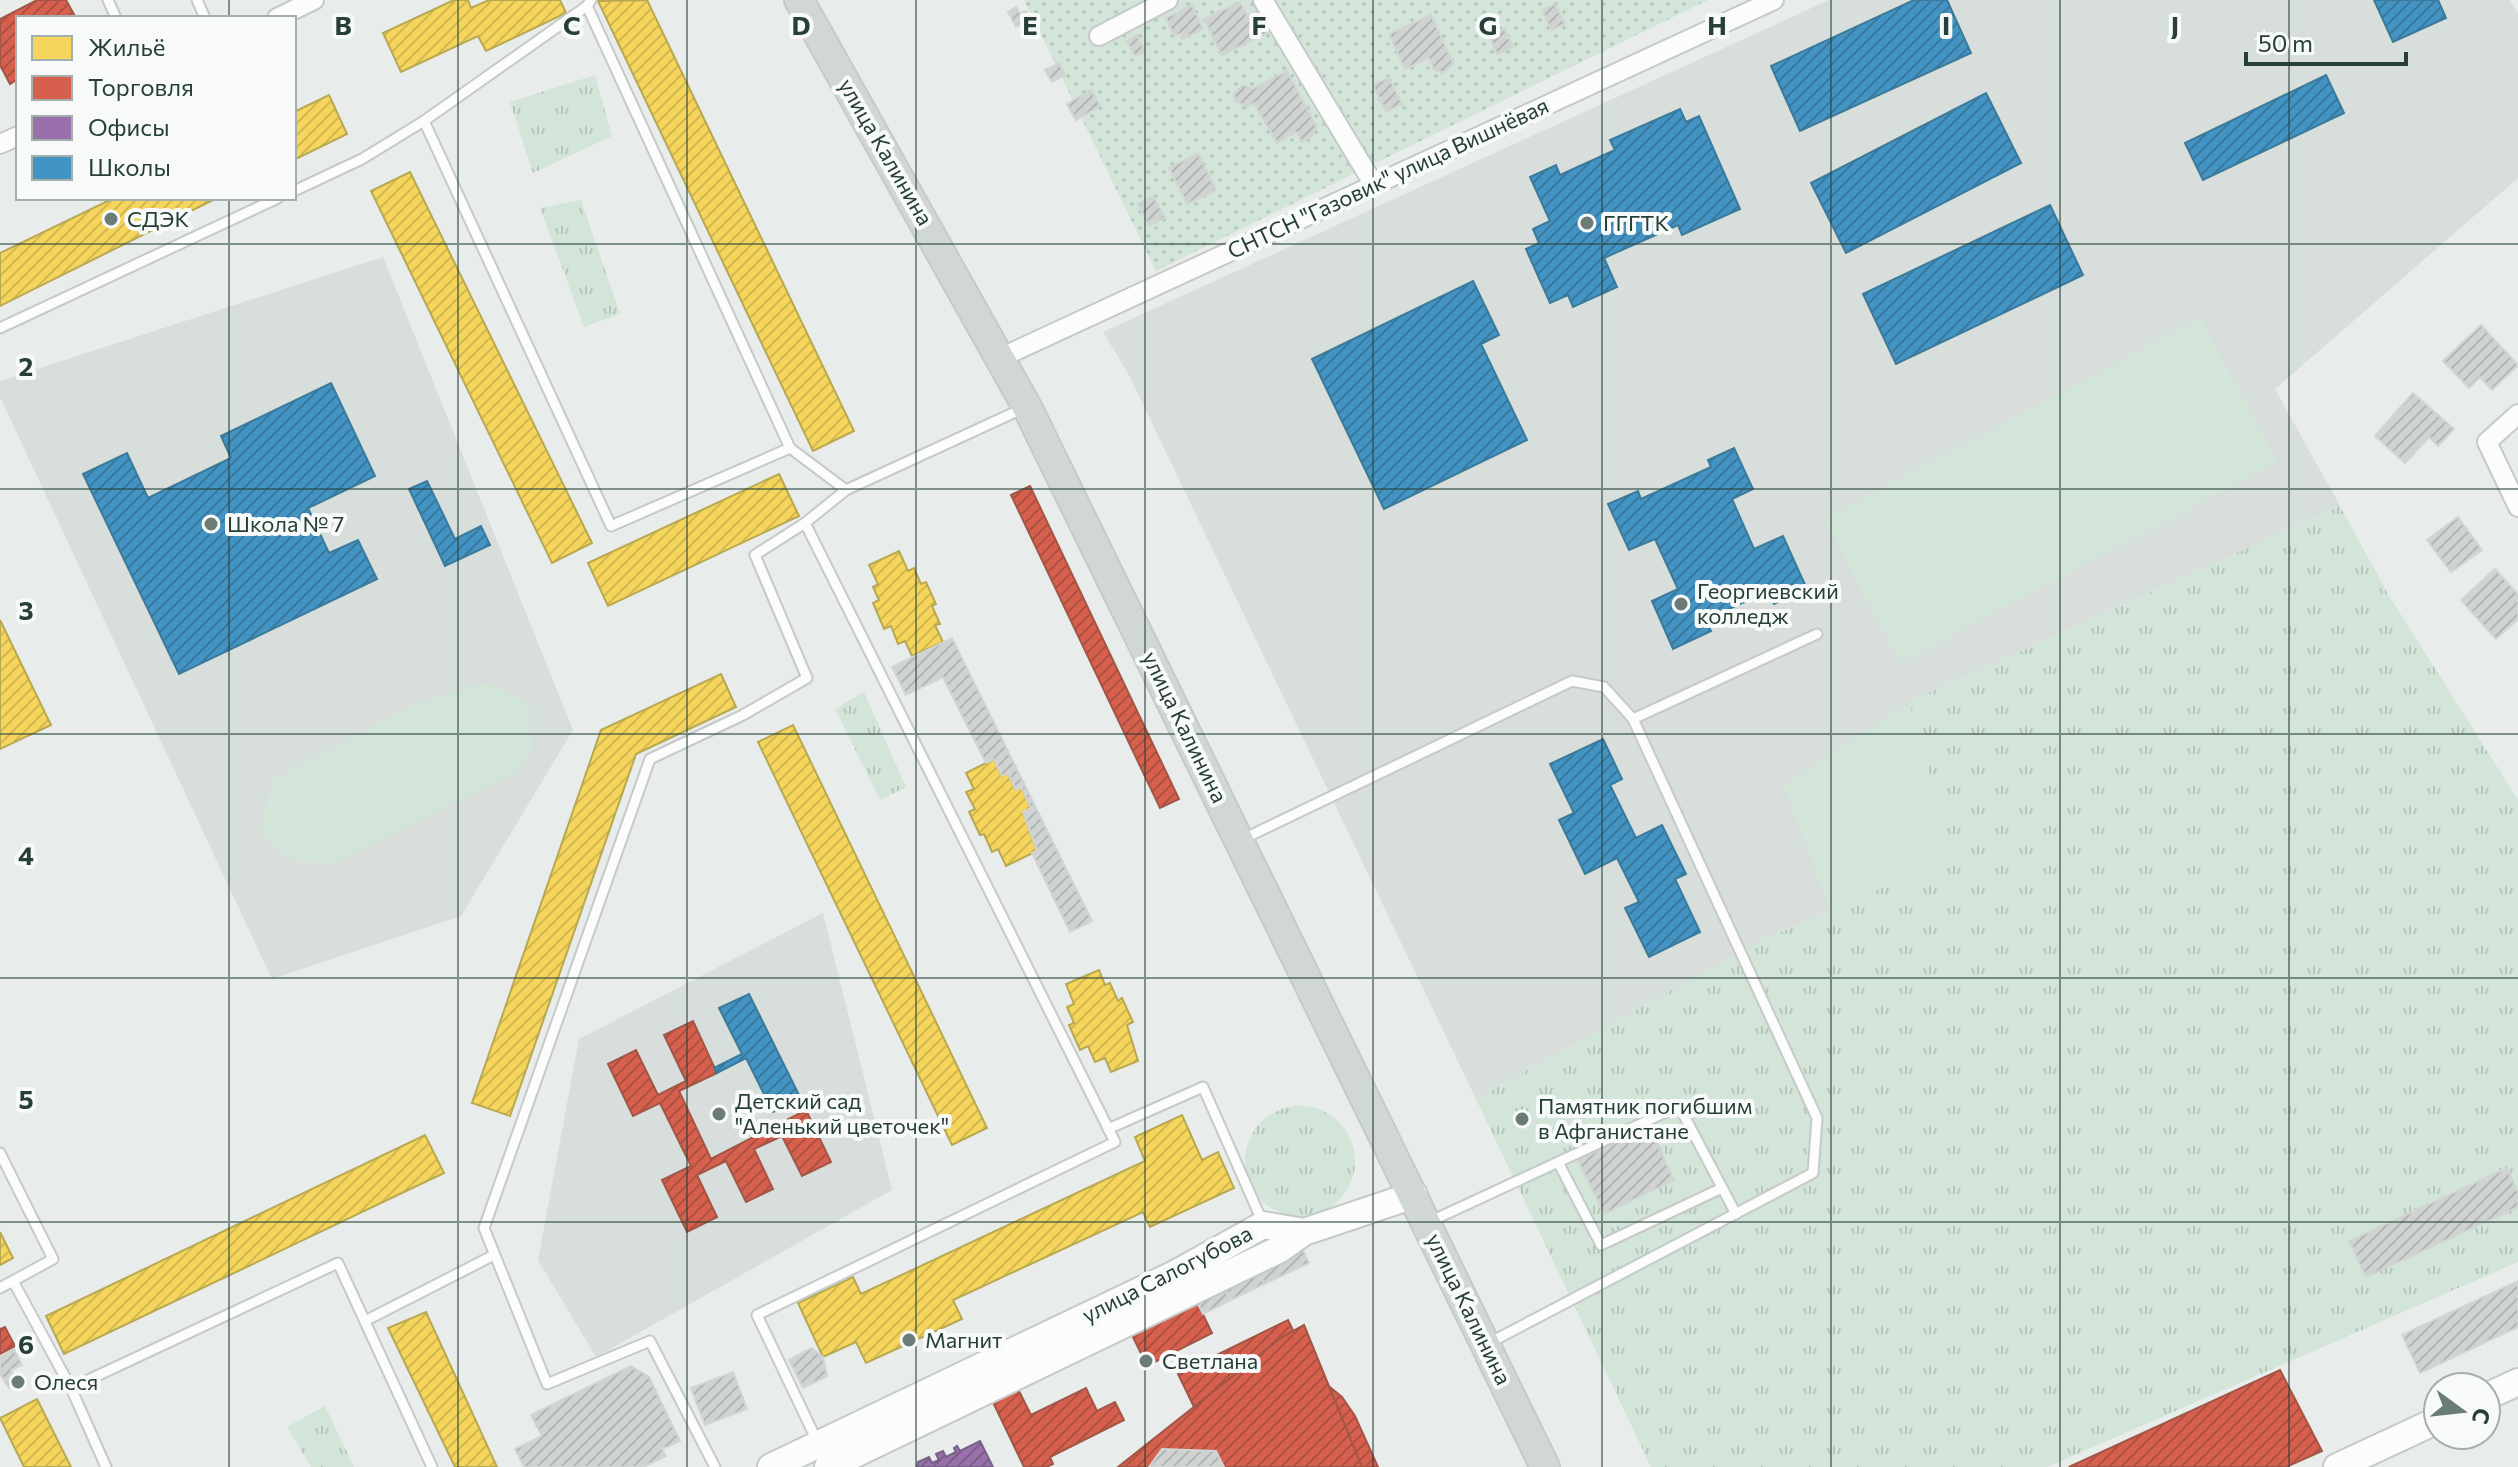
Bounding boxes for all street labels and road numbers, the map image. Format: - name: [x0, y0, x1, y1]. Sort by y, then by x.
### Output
- street label: улица Калинина: [833, 74, 939, 230]
- street label: СНТСН "Газовик" улица Вишнёвая: [1223, 91, 1553, 264]
- street label: улица Калинина: [1137, 647, 1234, 807]
- street label: улица Салогубова: [1077, 1219, 1256, 1328]
- street label: улица Калинина: [1421, 1229, 1518, 1389]

